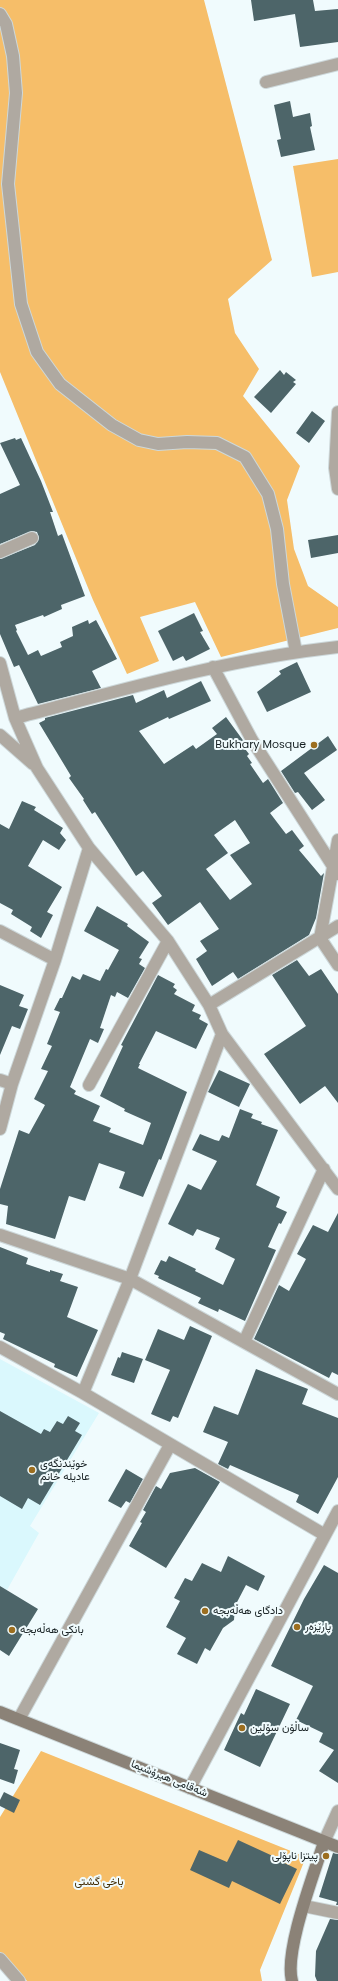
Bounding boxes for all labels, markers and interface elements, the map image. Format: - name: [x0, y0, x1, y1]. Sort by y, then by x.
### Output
- place label: Bukhary Mosque: [215, 738, 306, 752]
- marker: Bukhary Mosque: [309, 740, 319, 750]
- place label: خوێندنگەی عادیلە خانم: [40, 1457, 90, 1483]
- marker: خوێندنگەی عادیلە خانم: [27, 1465, 37, 1475]
- place label: دادگای هەڵەبجە: [213, 1604, 283, 1618]
- marker: دادگای هەڵەبجە: [200, 1606, 210, 1616]
- place label: پارێزەر: [305, 1620, 331, 1634]
- marker: پارێزەر: [292, 1622, 302, 1632]
- place label: بانکی هەڵەبجە: [20, 1623, 84, 1637]
- marker: بانکی هەڵەبجە: [7, 1625, 17, 1635]
- place label: ساڵۆن سۆلین: [250, 1721, 309, 1735]
- marker: ساڵۆن سۆلین: [237, 1723, 247, 1733]
- street label: شەقامی هیرۆشیما: [129, 1758, 209, 1800]
- place label: پیتزا ناپۆلی: [272, 1849, 318, 1863]
- marker: پیتزا ناپۆلی: [321, 1851, 331, 1861]
- park label: باخی گشتی: [75, 1875, 123, 1889]

